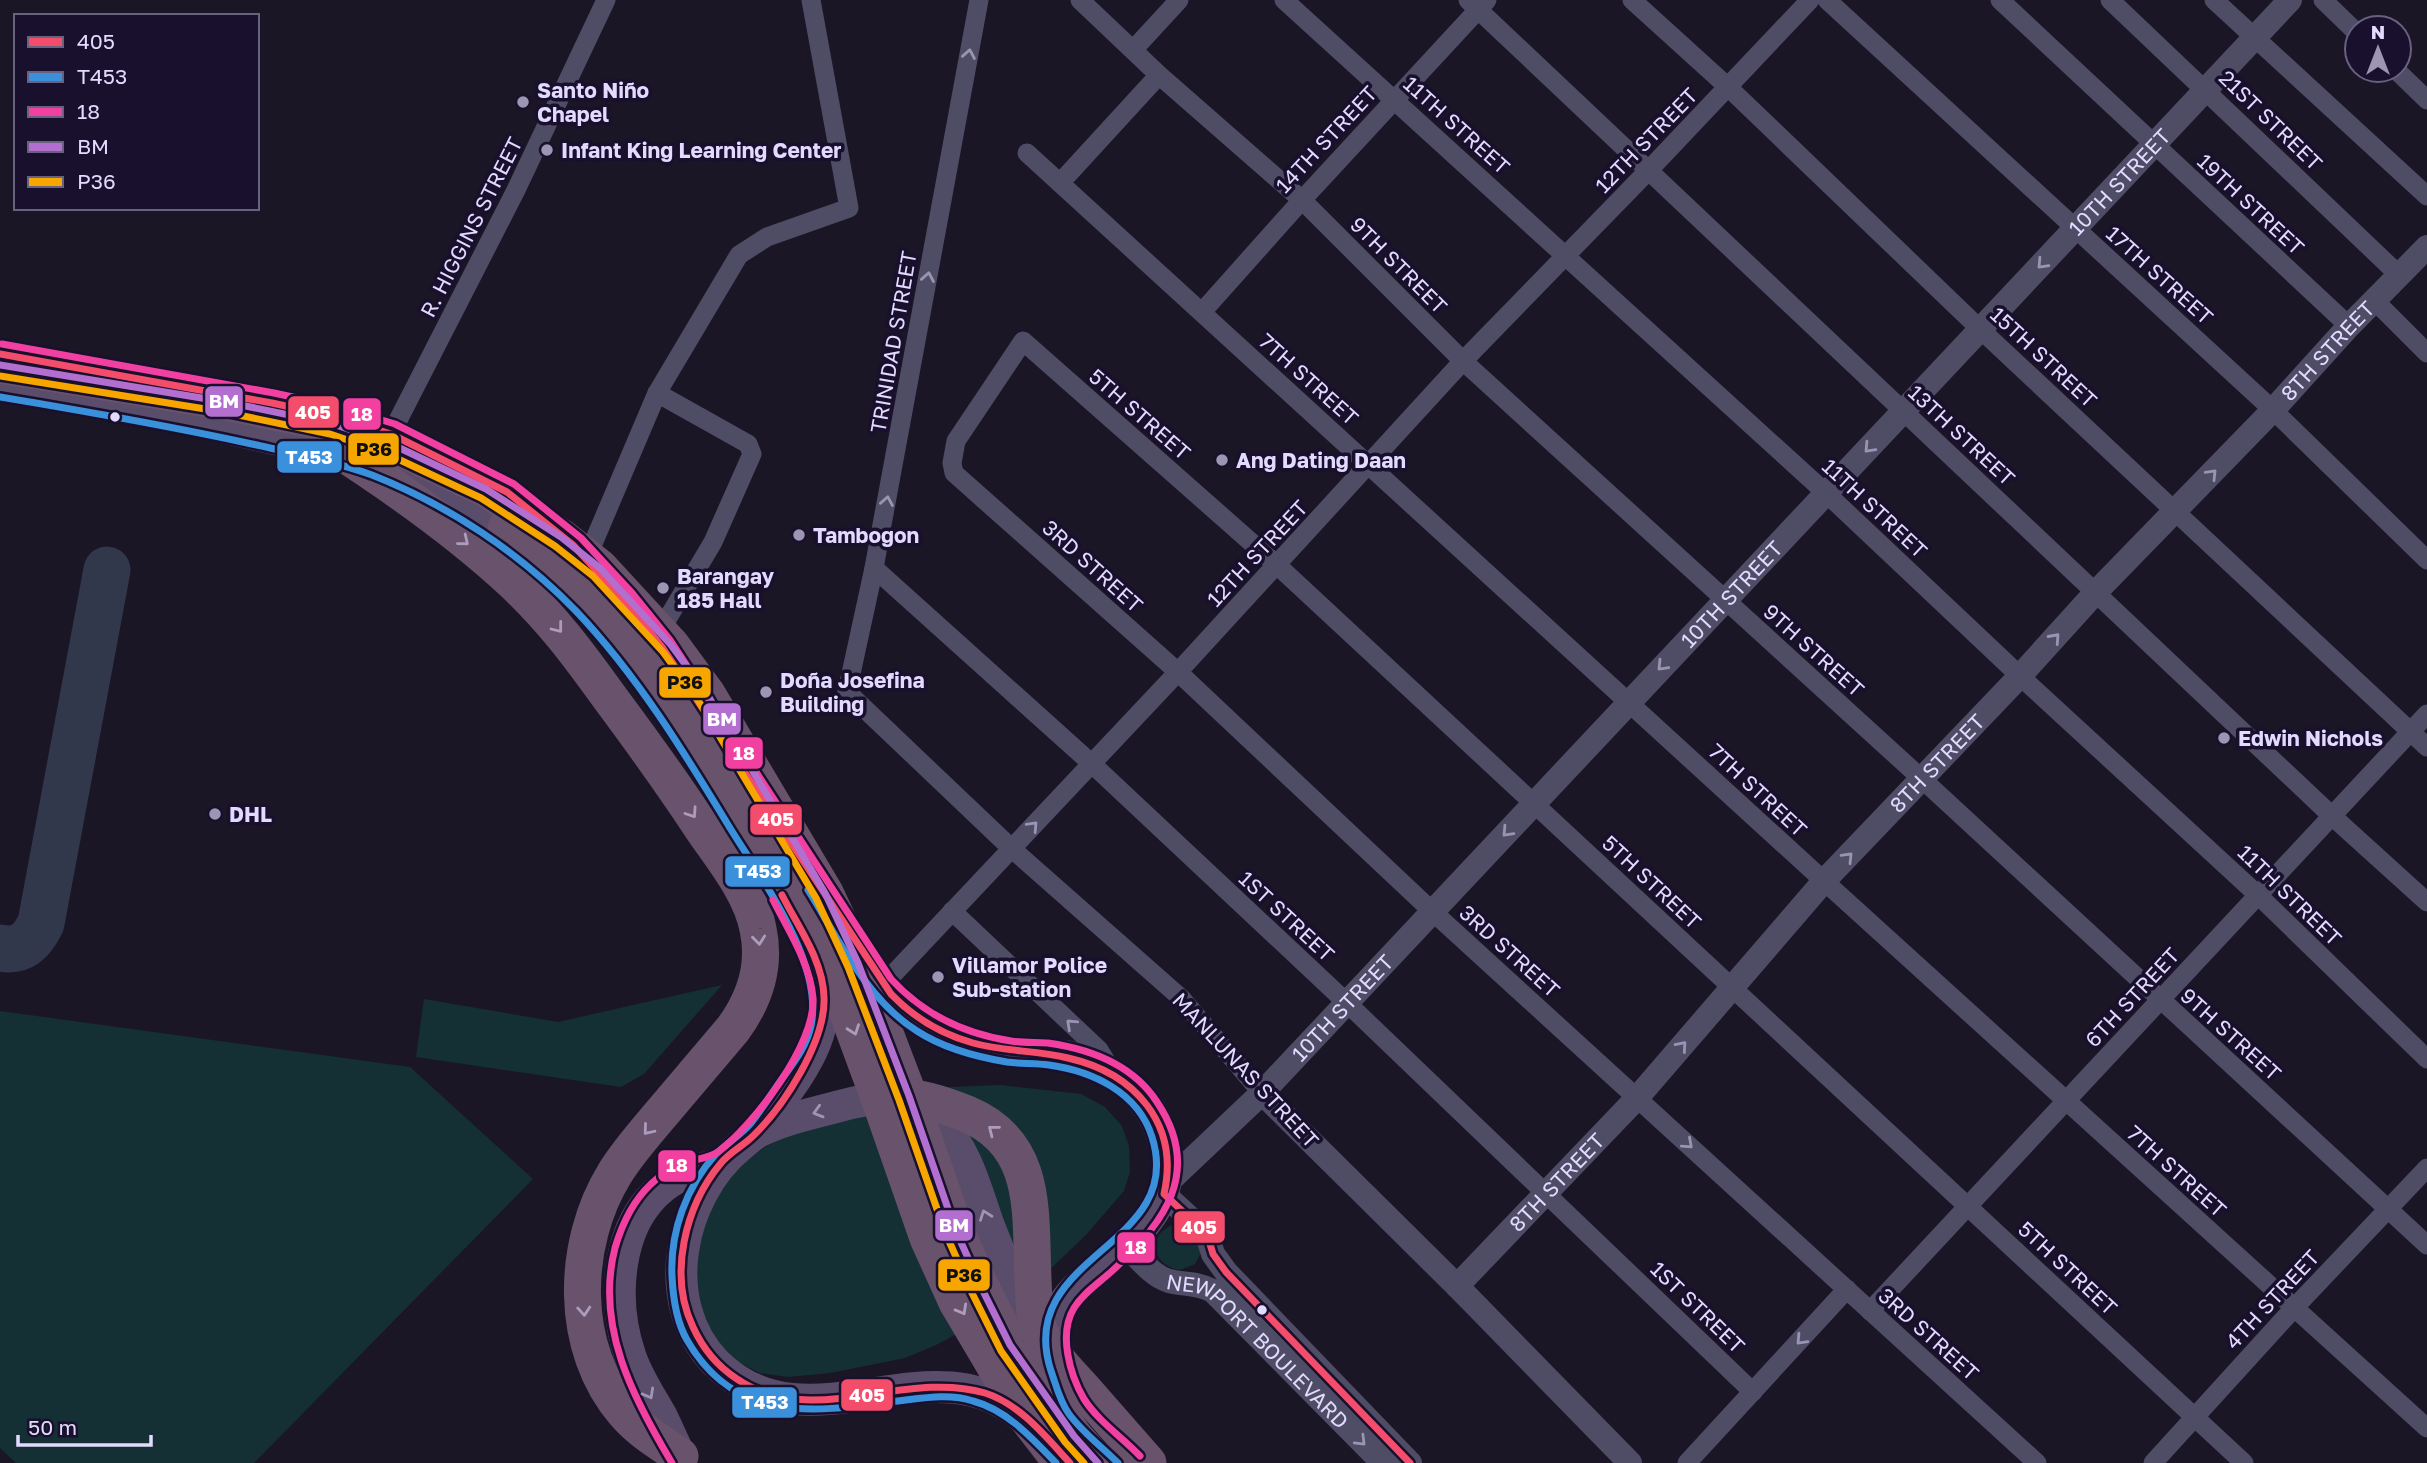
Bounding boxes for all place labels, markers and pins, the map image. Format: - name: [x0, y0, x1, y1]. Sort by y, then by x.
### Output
- place label: Santo Niño Chapel: [537, 77, 649, 127]
- marker: Santo Niño Chapel: [515, 94, 531, 110]
- place label: Infant King Learning Center: [561, 137, 842, 163]
- marker: Infant King Learning Center: [539, 142, 555, 158]
- unlabelled marker: [108, 410, 122, 424]
- place label: Ang Dating Daan: [1236, 447, 1406, 473]
- marker: Ang Dating Daan: [1214, 452, 1230, 468]
- place label: Tambogon: [813, 522, 919, 548]
- marker: Tambogon: [791, 527, 807, 543]
- place label: Barangay 185 Hall: [677, 563, 775, 613]
- marker: Barangay 185 Hall: [655, 580, 671, 596]
- place label: Doña Josefina Building: [780, 667, 925, 717]
- marker: Doña Josefina Building: [758, 684, 774, 700]
- place label: Edwin Nichols: [2238, 725, 2383, 751]
- marker: Edwin Nichols: [2216, 730, 2232, 746]
- place label: DHL: [229, 801, 272, 827]
- marker: DHL: [207, 806, 223, 822]
- place label: Villamor Police Sub-station: [952, 952, 1107, 1002]
- marker: Villamor Police Sub-station: [930, 969, 946, 985]
- unlabelled marker: [1255, 1303, 1269, 1317]

